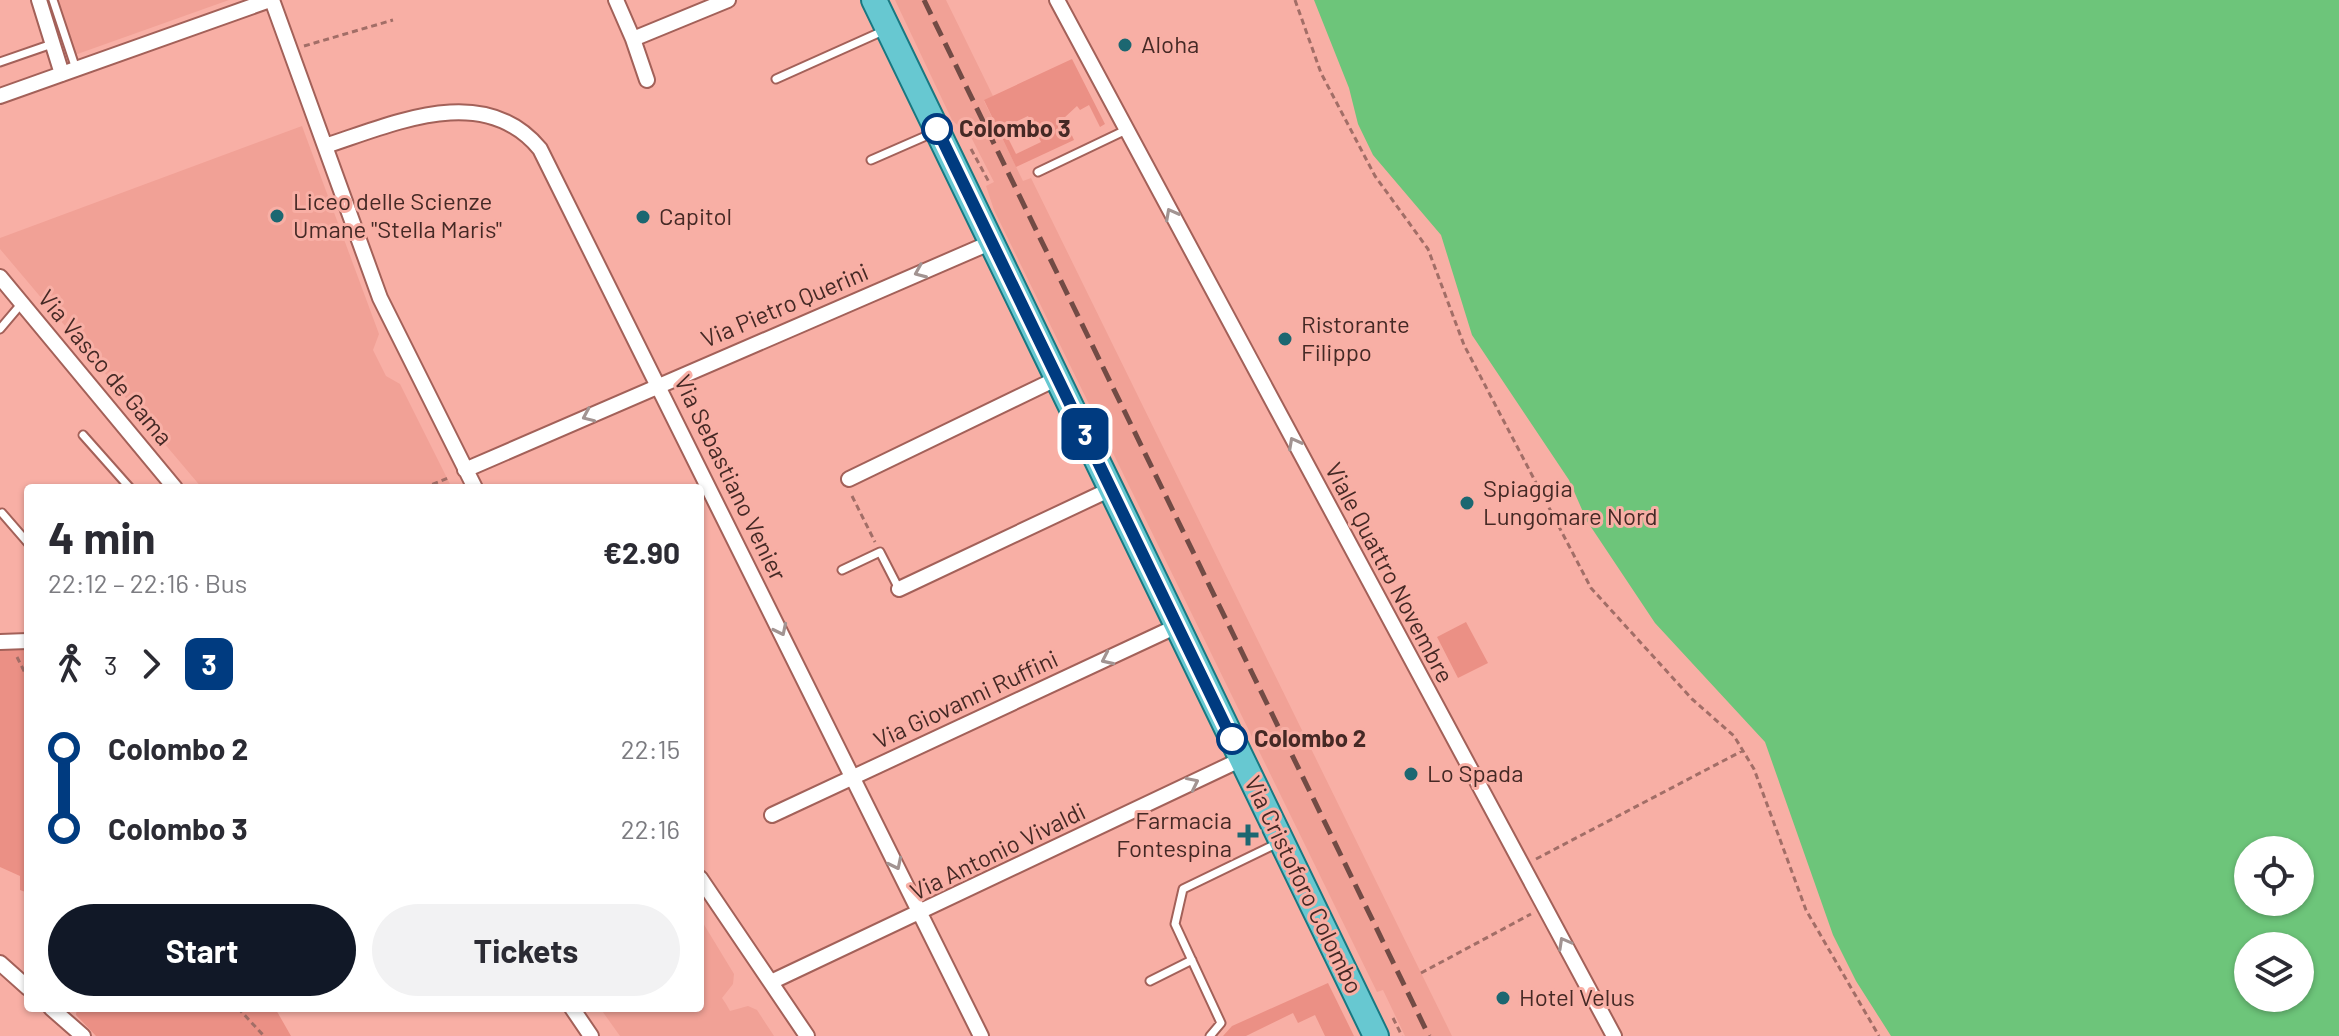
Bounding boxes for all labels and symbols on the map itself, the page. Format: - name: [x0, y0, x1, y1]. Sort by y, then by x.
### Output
- place label: Aloha: [1141, 29, 1199, 58]
- marker: Aloha: [1116, 36, 1134, 54]
- place label: Colombo 3: [959, 113, 1071, 142]
- marker: Colombo 3: [922, 114, 952, 144]
- place label: Liceo delle Scienze Umane "Stella Maris": [293, 186, 502, 243]
- place label: Capitol: [659, 201, 732, 230]
- marker: Liceo delle Scienze Umane "Stella Maris": [268, 207, 286, 225]
- one-way arrow: [1166, 207, 1181, 222]
- marker: Capitol: [634, 208, 652, 226]
- street label: Via Pietro Querini: [696, 256, 872, 353]
- one-way arrow: [914, 263, 928, 279]
- street label: Via Vasco de Gama: [33, 283, 180, 451]
- place label: Ristorante Filippo: [1301, 309, 1410, 366]
- marker: Ristorante Filippo: [1276, 330, 1294, 348]
- street label: Via Sebastiano Venier: [669, 370, 794, 585]
- one-way arrow: [582, 406, 597, 422]
- line badge: 3: [1059, 408, 1111, 460]
- one-way arrow: [1289, 436, 1304, 451]
- street label: Viale Quattro Novembre: [1320, 457, 1461, 687]
- place label: Spiaggia Lungomare Nord: [1483, 473, 1658, 530]
- marker: Spiaggia Lungomare Nord: [1458, 494, 1476, 512]
- one-way arrow: [771, 622, 787, 637]
- street label: Via Giovanni Ruffini: [869, 643, 1062, 754]
- one-way arrow: [1100, 649, 1115, 665]
- place label: Colombo 2: [1254, 723, 1366, 752]
- marker: Colombo 2: [1217, 724, 1247, 754]
- place label: Lo Spada: [1427, 758, 1523, 787]
- marker: Lo Spada: [1402, 765, 1420, 783]
- street label: Via Cristoforo Colombo: [1239, 771, 1370, 998]
- one-way arrow: [1184, 777, 1199, 793]
- street label: Via Antonio Vivaldi: [905, 796, 1090, 906]
- place label: Farmacia Fontespina: [1116, 805, 1232, 862]
- marker: Farmacia Fontespina: [1239, 826, 1257, 844]
- one-way arrow: [886, 855, 902, 870]
- one-way arrow: [1558, 936, 1573, 951]
- place label: Hotel Velus: [1519, 982, 1635, 1011]
- marker: Hotel Velus: [1494, 989, 1512, 1007]

